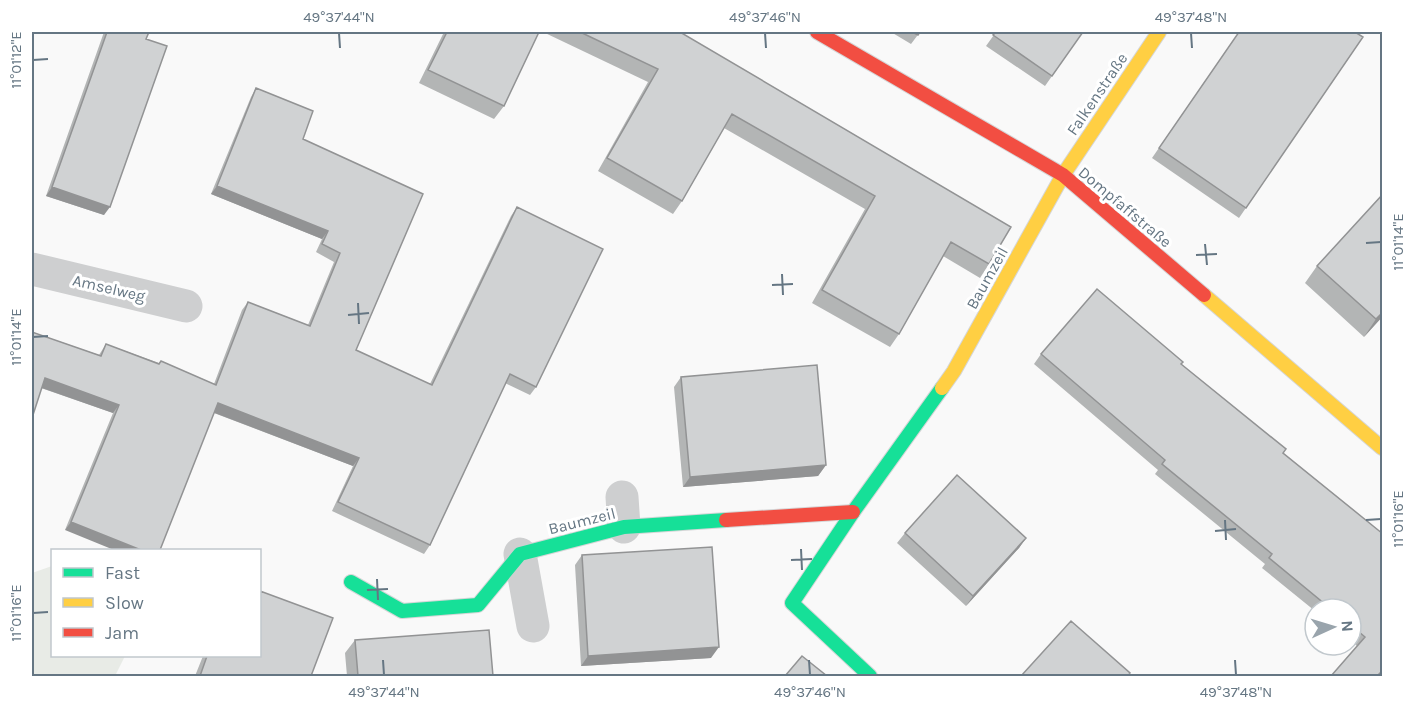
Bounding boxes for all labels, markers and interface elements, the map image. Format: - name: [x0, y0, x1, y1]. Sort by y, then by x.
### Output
- text: 49°37'44"N: [303, 8, 375, 26]
- text: 49°37'46"N: [729, 8, 801, 26]
- text: 49°37'48"N: [1155, 8, 1227, 26]
- text: 11°01'12"E: [7, 31, 25, 89]
- street label: Falkenstraße: [1062, 49, 1132, 139]
- street label: Dompfaffstraße: [1075, 163, 1175, 251]
- text: 11°01'14"E: [1389, 213, 1407, 271]
- street label: Baumzeil: [962, 243, 1012, 313]
- street label: Amselweg: [71, 270, 147, 306]
- text: 11°01'14"E: [7, 308, 25, 366]
- text: 11°01'16"E: [1389, 490, 1407, 548]
- street label: Baumzeil: [546, 504, 618, 538]
- legend: [51, 549, 261, 657]
- text: Fast: [105, 562, 140, 584]
- text: 11°01'16"E: [7, 584, 25, 642]
- text: Slow: [105, 592, 144, 614]
- north arrow: [1303, 597, 1363, 657]
- text: N: [1338, 620, 1357, 632]
- text: Jam: [105, 622, 139, 644]
- text: 49°37'44"N: [348, 683, 420, 701]
- text: 49°37'46"N: [774, 683, 846, 701]
- text: 49°37'48"N: [1200, 683, 1272, 701]

